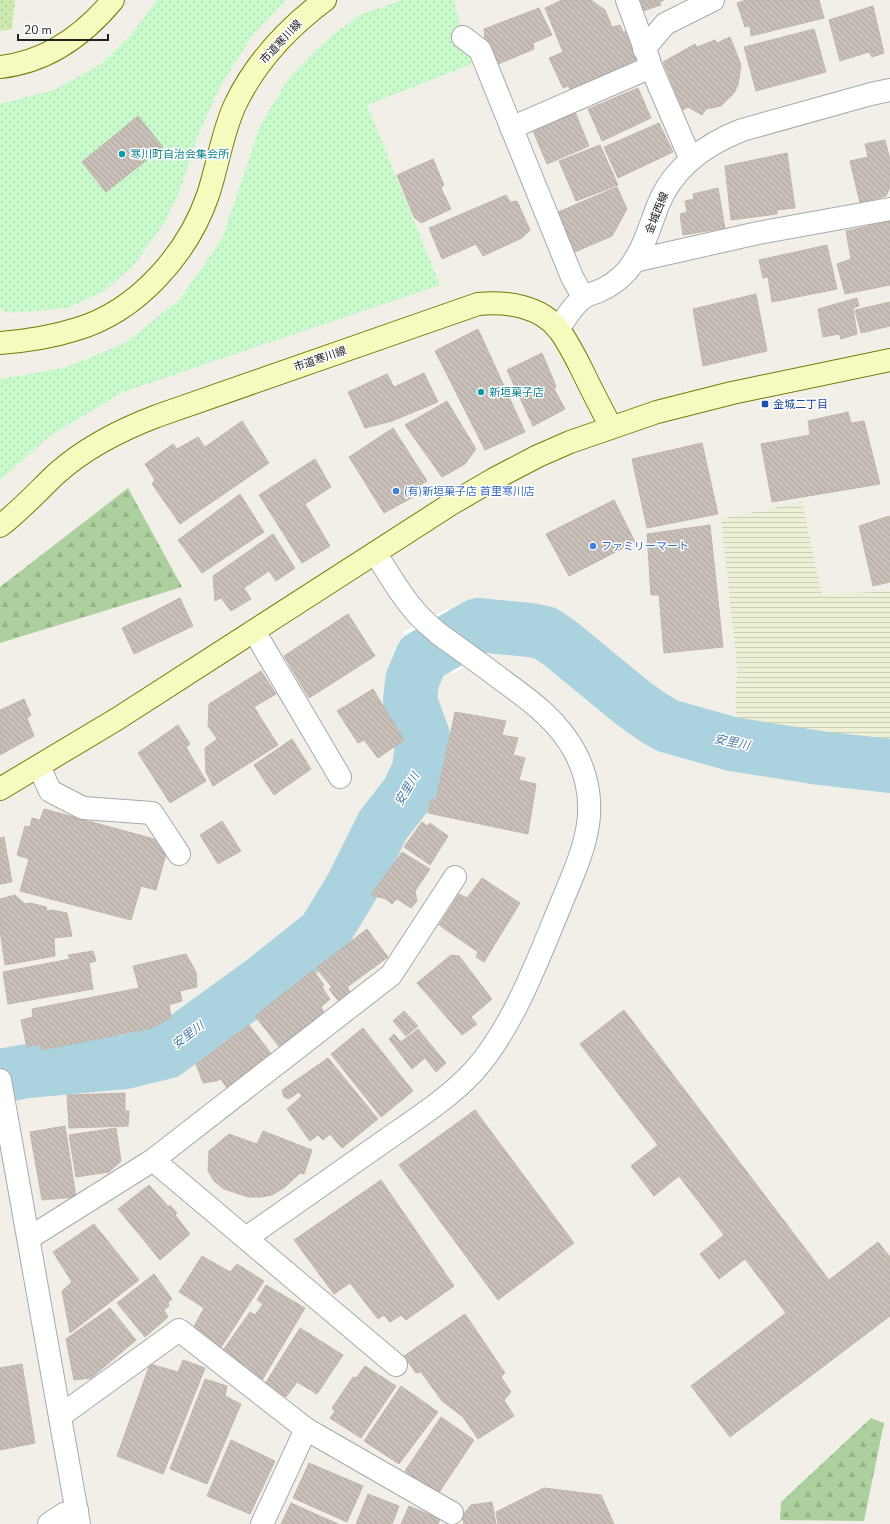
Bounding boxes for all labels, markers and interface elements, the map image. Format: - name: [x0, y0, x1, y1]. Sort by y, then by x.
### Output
- scale bar: [18, 16, 108, 42]
- street label: 市道寒川線: [257, 17, 305, 67]
- text: 20 m: [24, 22, 52, 38]
- place label: 寒川町自治会集会所: [130, 147, 230, 162]
- marker: 寒川町自治会集会所: [117, 149, 127, 159]
- street label: 金城西線: [642, 190, 672, 236]
- street label: 市道寒川線: [292, 343, 348, 375]
- place label: 新垣菓子店: [489, 385, 544, 400]
- marker: 新垣菓子店: [476, 387, 486, 397]
- place label: 金城二丁目: [773, 397, 828, 412]
- marker: 金城二丁目: [760, 399, 770, 409]
- place label: (有)新垣菓子店 首里寒川店: [404, 484, 535, 499]
- marker: (有)新垣菓子店 首里寒川店: [391, 486, 401, 496]
- place label: ファミリーマート: [601, 539, 689, 554]
- marker: ファミリーマート: [588, 541, 598, 551]
- water label: 安里川: [713, 730, 753, 754]
- water label: 安里川: [391, 768, 424, 809]
- water label: 安里川: [169, 1017, 209, 1052]

